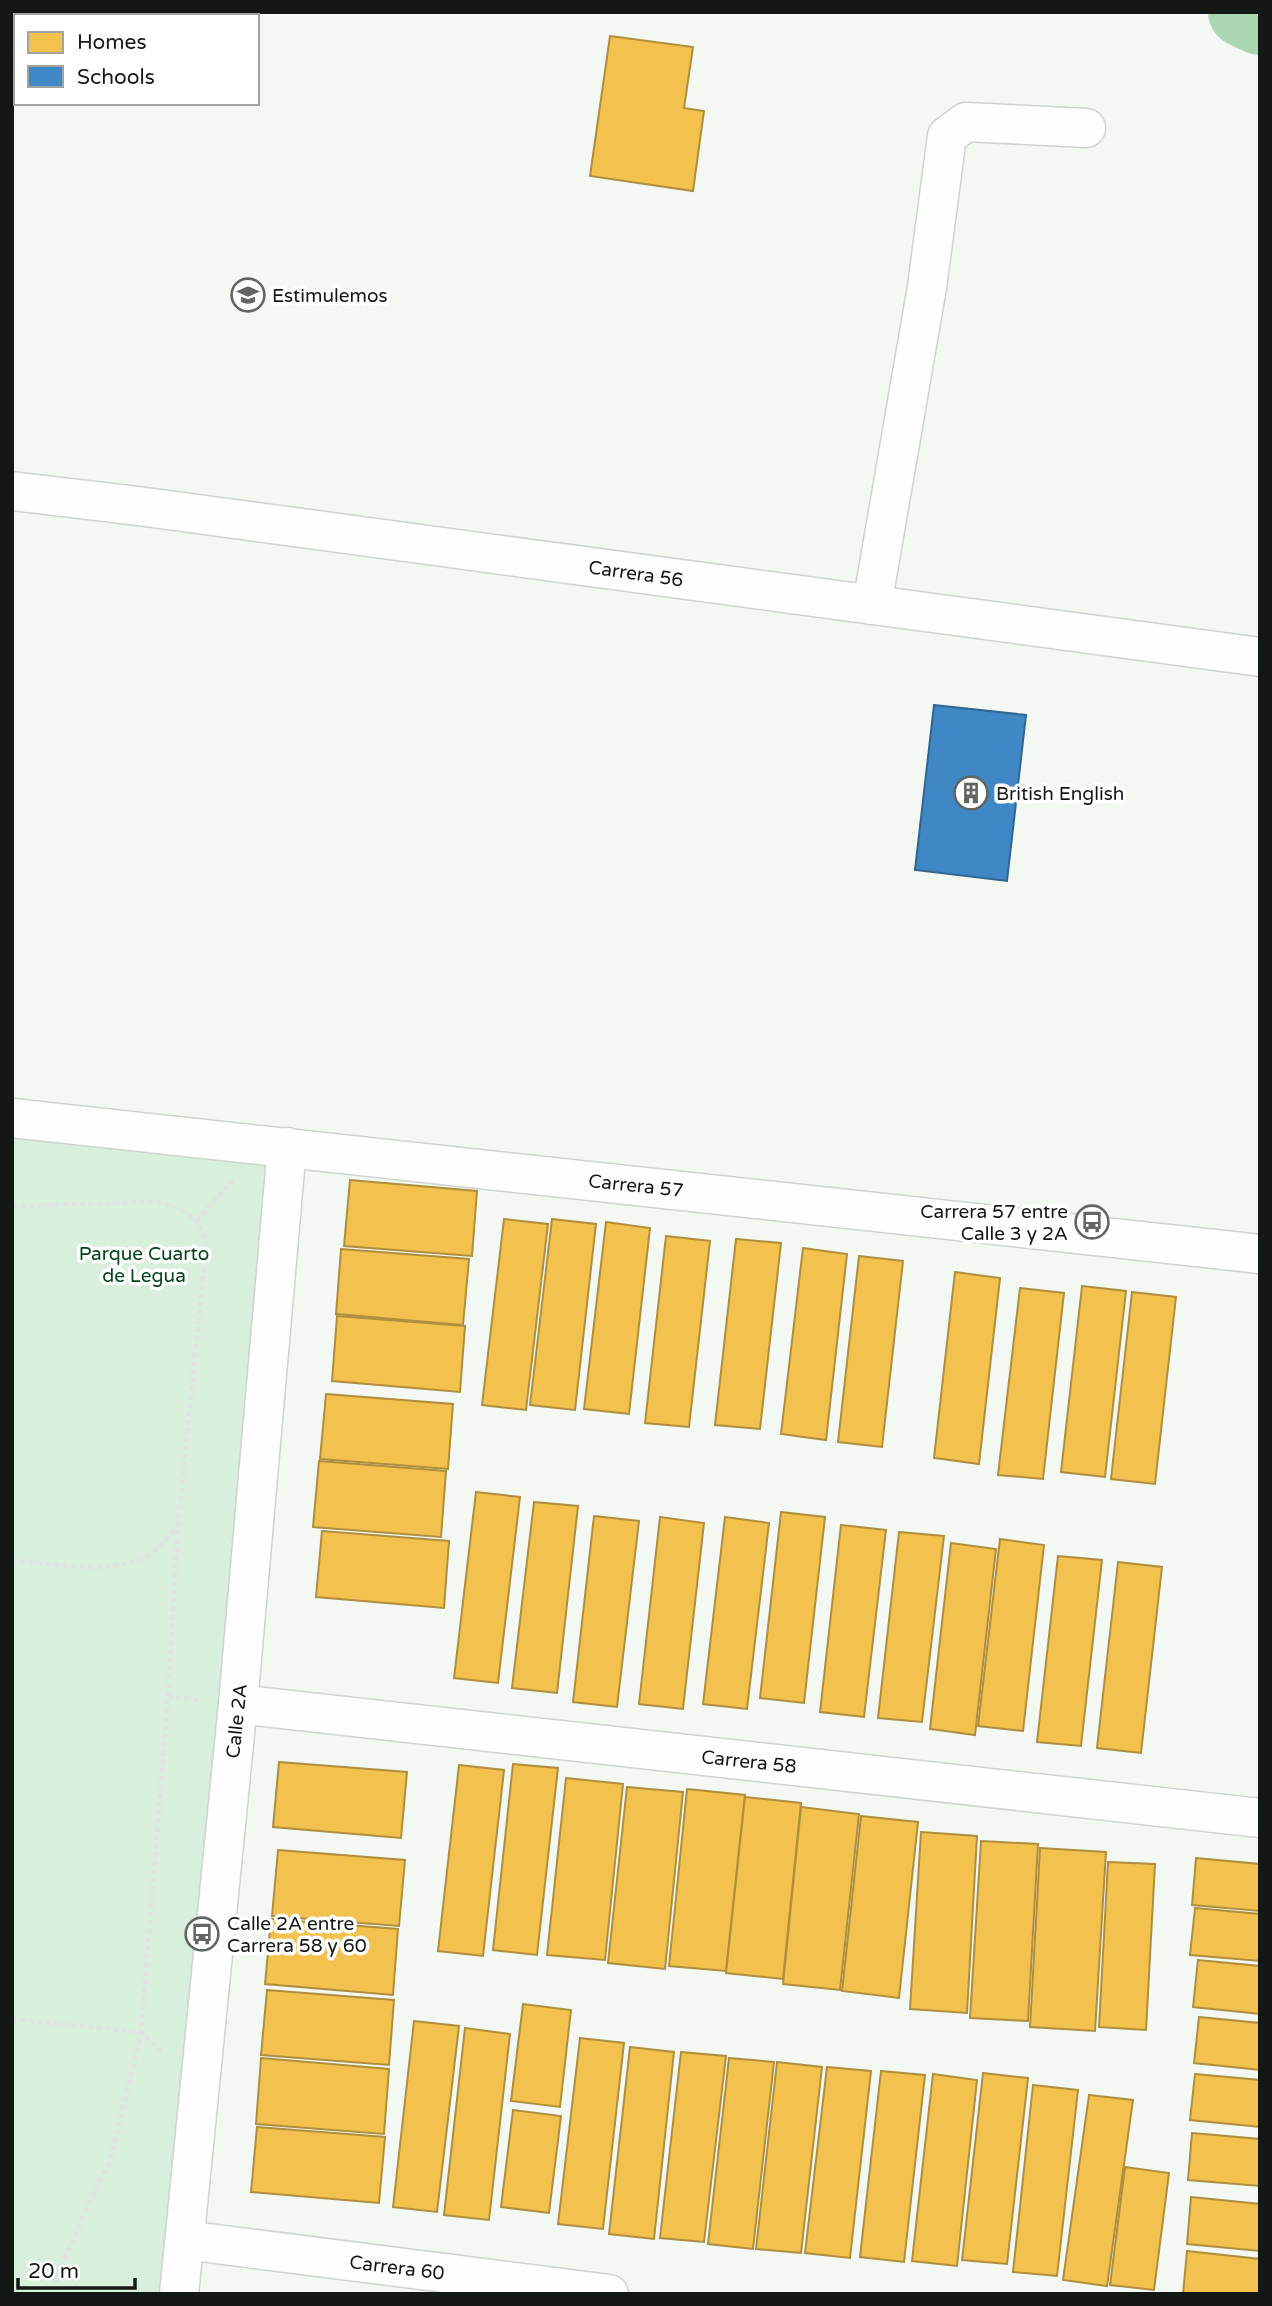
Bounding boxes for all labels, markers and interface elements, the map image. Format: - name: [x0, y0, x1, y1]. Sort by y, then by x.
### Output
- legend: [14, 14, 259, 105]
- text: Homes: [77, 30, 147, 55]
- text: Schools: [77, 65, 155, 90]
- school or university icon: Estimulemos: [229, 276, 267, 314]
- place label: Estimulemos: [272, 285, 388, 307]
- street label: Carrera 56: [587, 556, 685, 592]
- building icon: British English: [952, 774, 990, 812]
- place label: British English: [996, 783, 1124, 805]
- street label: Carrera 57: [587, 1170, 685, 1202]
- place label: Carrera 57 entre Calle 3 y 2A: [920, 1201, 1068, 1245]
- bus stop icon: Carrera 57 entre Calle 3 y 2A: [1073, 1203, 1111, 1241]
- park label: Parque Cuarto de Legua: [79, 1243, 209, 1287]
- street label: Calle 2A: [222, 1683, 252, 1760]
- street label: Carrera 58: [700, 1746, 798, 1778]
- place label: Calle 2A entre Carrera 58 y 60: [227, 1913, 367, 1957]
- bus stop icon: Calle 2A entre Carrera 58 y 60: [183, 1915, 221, 1953]
- scale bar: [18, 2246, 135, 2290]
- street label: Carrera 60: [348, 2251, 446, 2285]
- text: 20 m: [28, 2259, 79, 2284]

